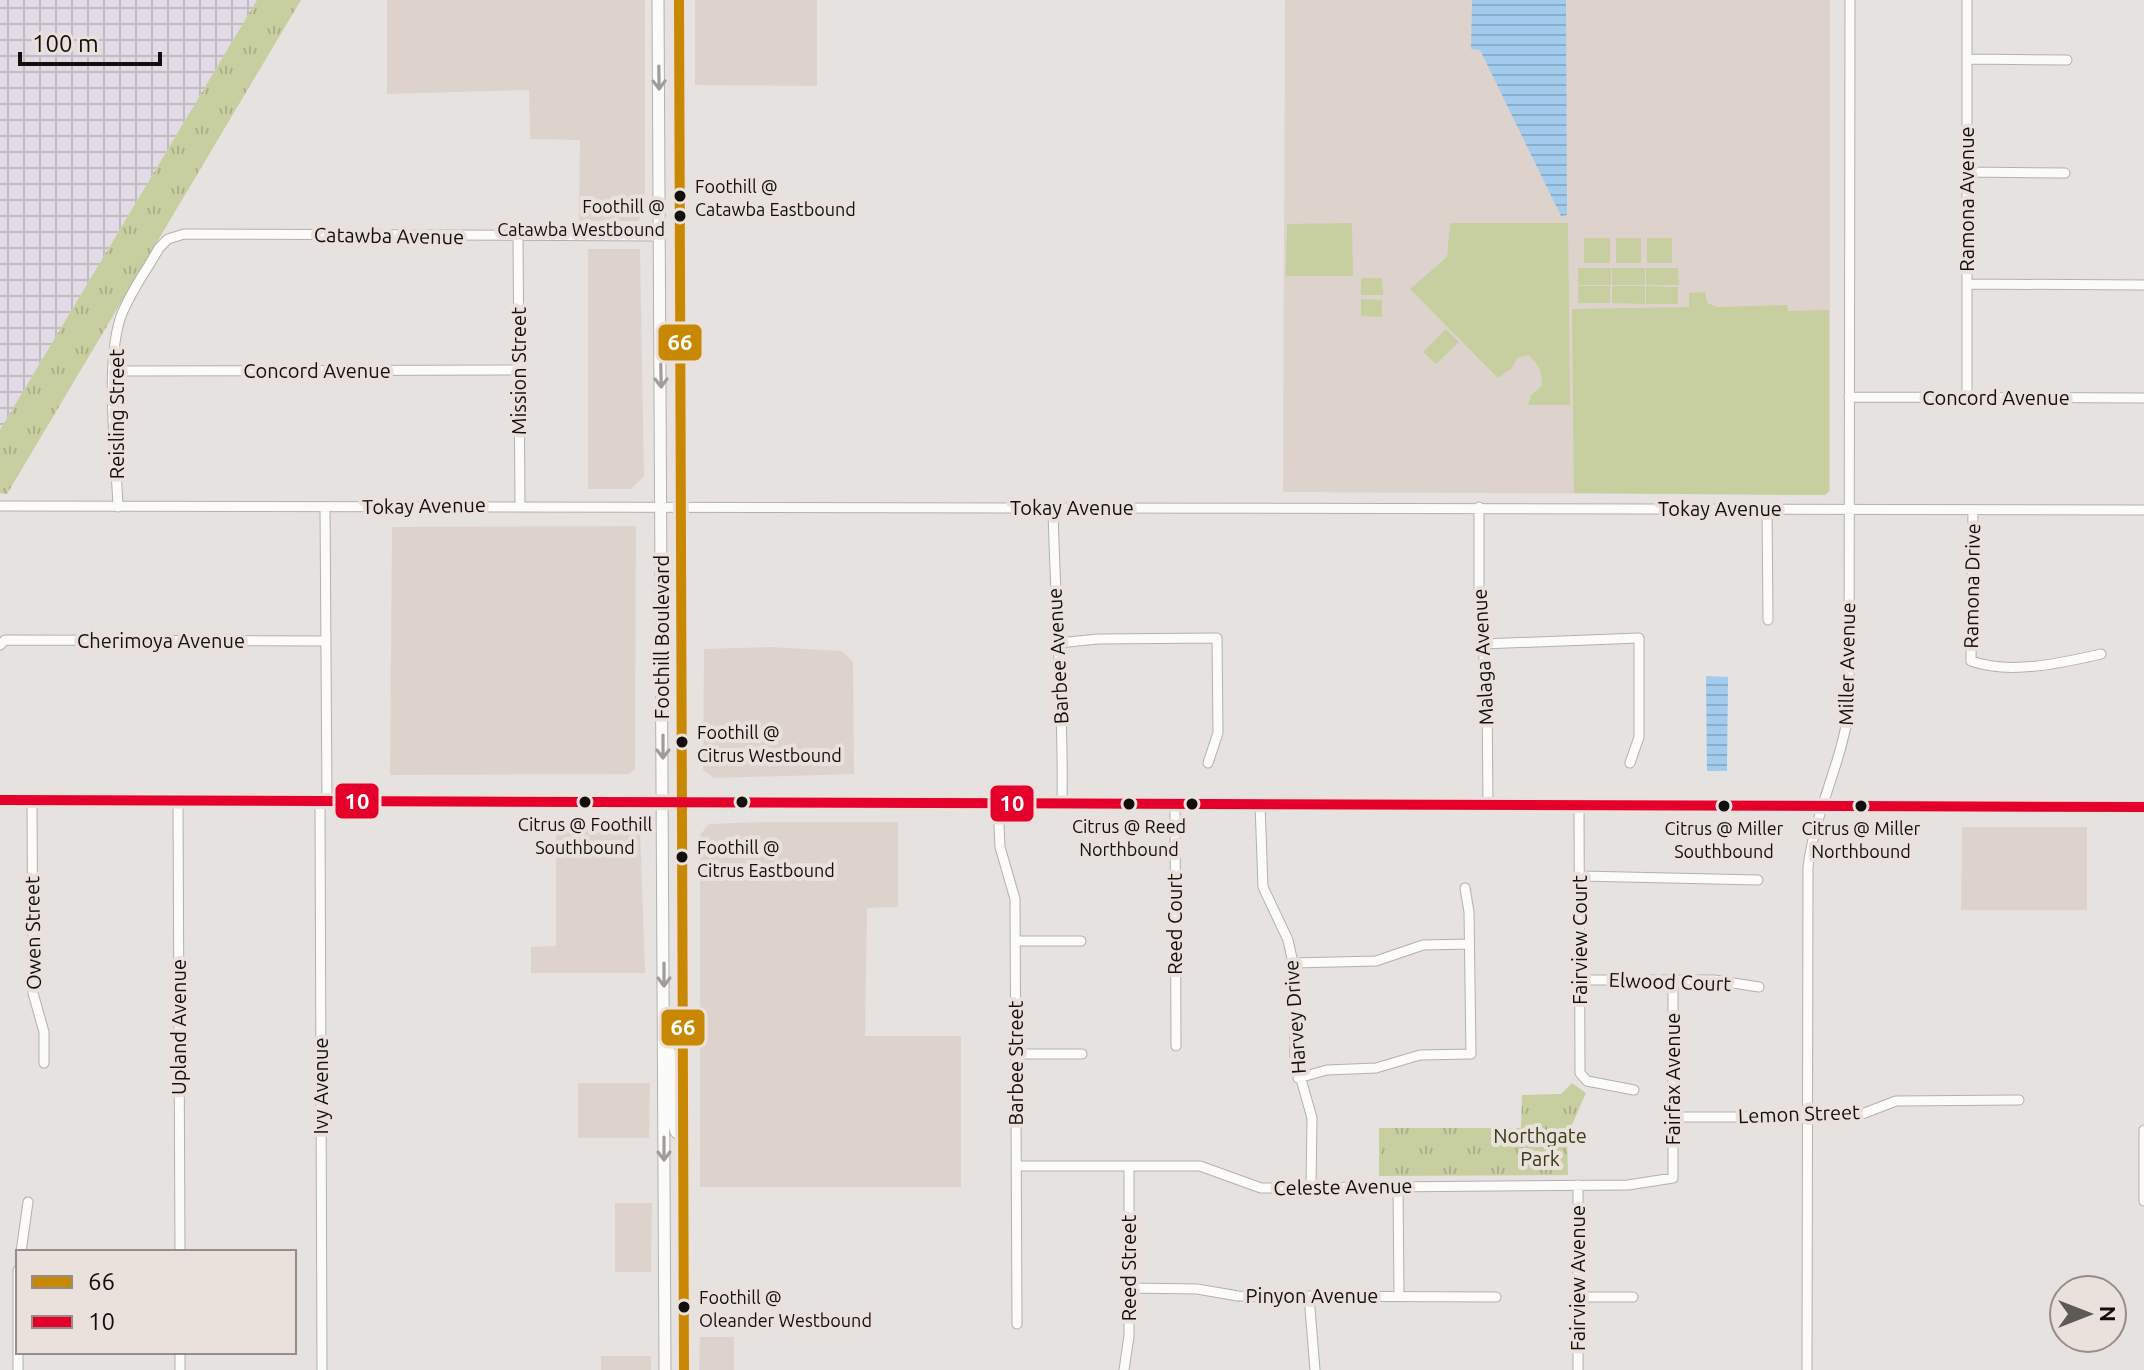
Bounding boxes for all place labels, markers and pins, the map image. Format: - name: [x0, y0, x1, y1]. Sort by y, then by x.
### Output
- place label: Foothill @ Catawba Eastbound: [695, 176, 856, 219]
- marker: Foothill @ Catawba Eastbound: [672, 188, 688, 204]
- place label: Foothill @ Catawba Westbound: [497, 196, 665, 239]
- marker: Foothill @ Catawba Westbound: [672, 208, 688, 224]
- place label: Foothill @ Citrus Westbound: [697, 722, 842, 765]
- marker: Foothill @ Citrus Westbound: [674, 734, 690, 750]
- marker: Citrus @ Foothill Southbound: [577, 794, 593, 810]
- unlabelled marker: [734, 794, 750, 810]
- marker: Citrus @ Reed Northbound: [1121, 796, 1137, 812]
- unlabelled marker: [1184, 796, 1200, 812]
- marker: Citrus @ Miller Southbound: [1716, 798, 1732, 814]
- marker: Citrus @ Miller Northbound: [1853, 798, 1869, 814]
- place label: Citrus @ Foothill Southbound: [518, 814, 652, 857]
- place label: Citrus @ Reed Northbound: [1072, 816, 1186, 859]
- place label: Citrus @ Miller Southbound: [1665, 818, 1784, 861]
- place label: Citrus @ Miller Northbound: [1802, 818, 1921, 861]
- place label: Foothill @ Citrus Eastbound: [697, 837, 835, 880]
- marker: Foothill @ Citrus Eastbound: [674, 849, 690, 865]
- place label: Foothill @ Oleander Westbound: [699, 1287, 872, 1330]
- marker: Foothill @ Oleander Westbound: [676, 1299, 692, 1315]

